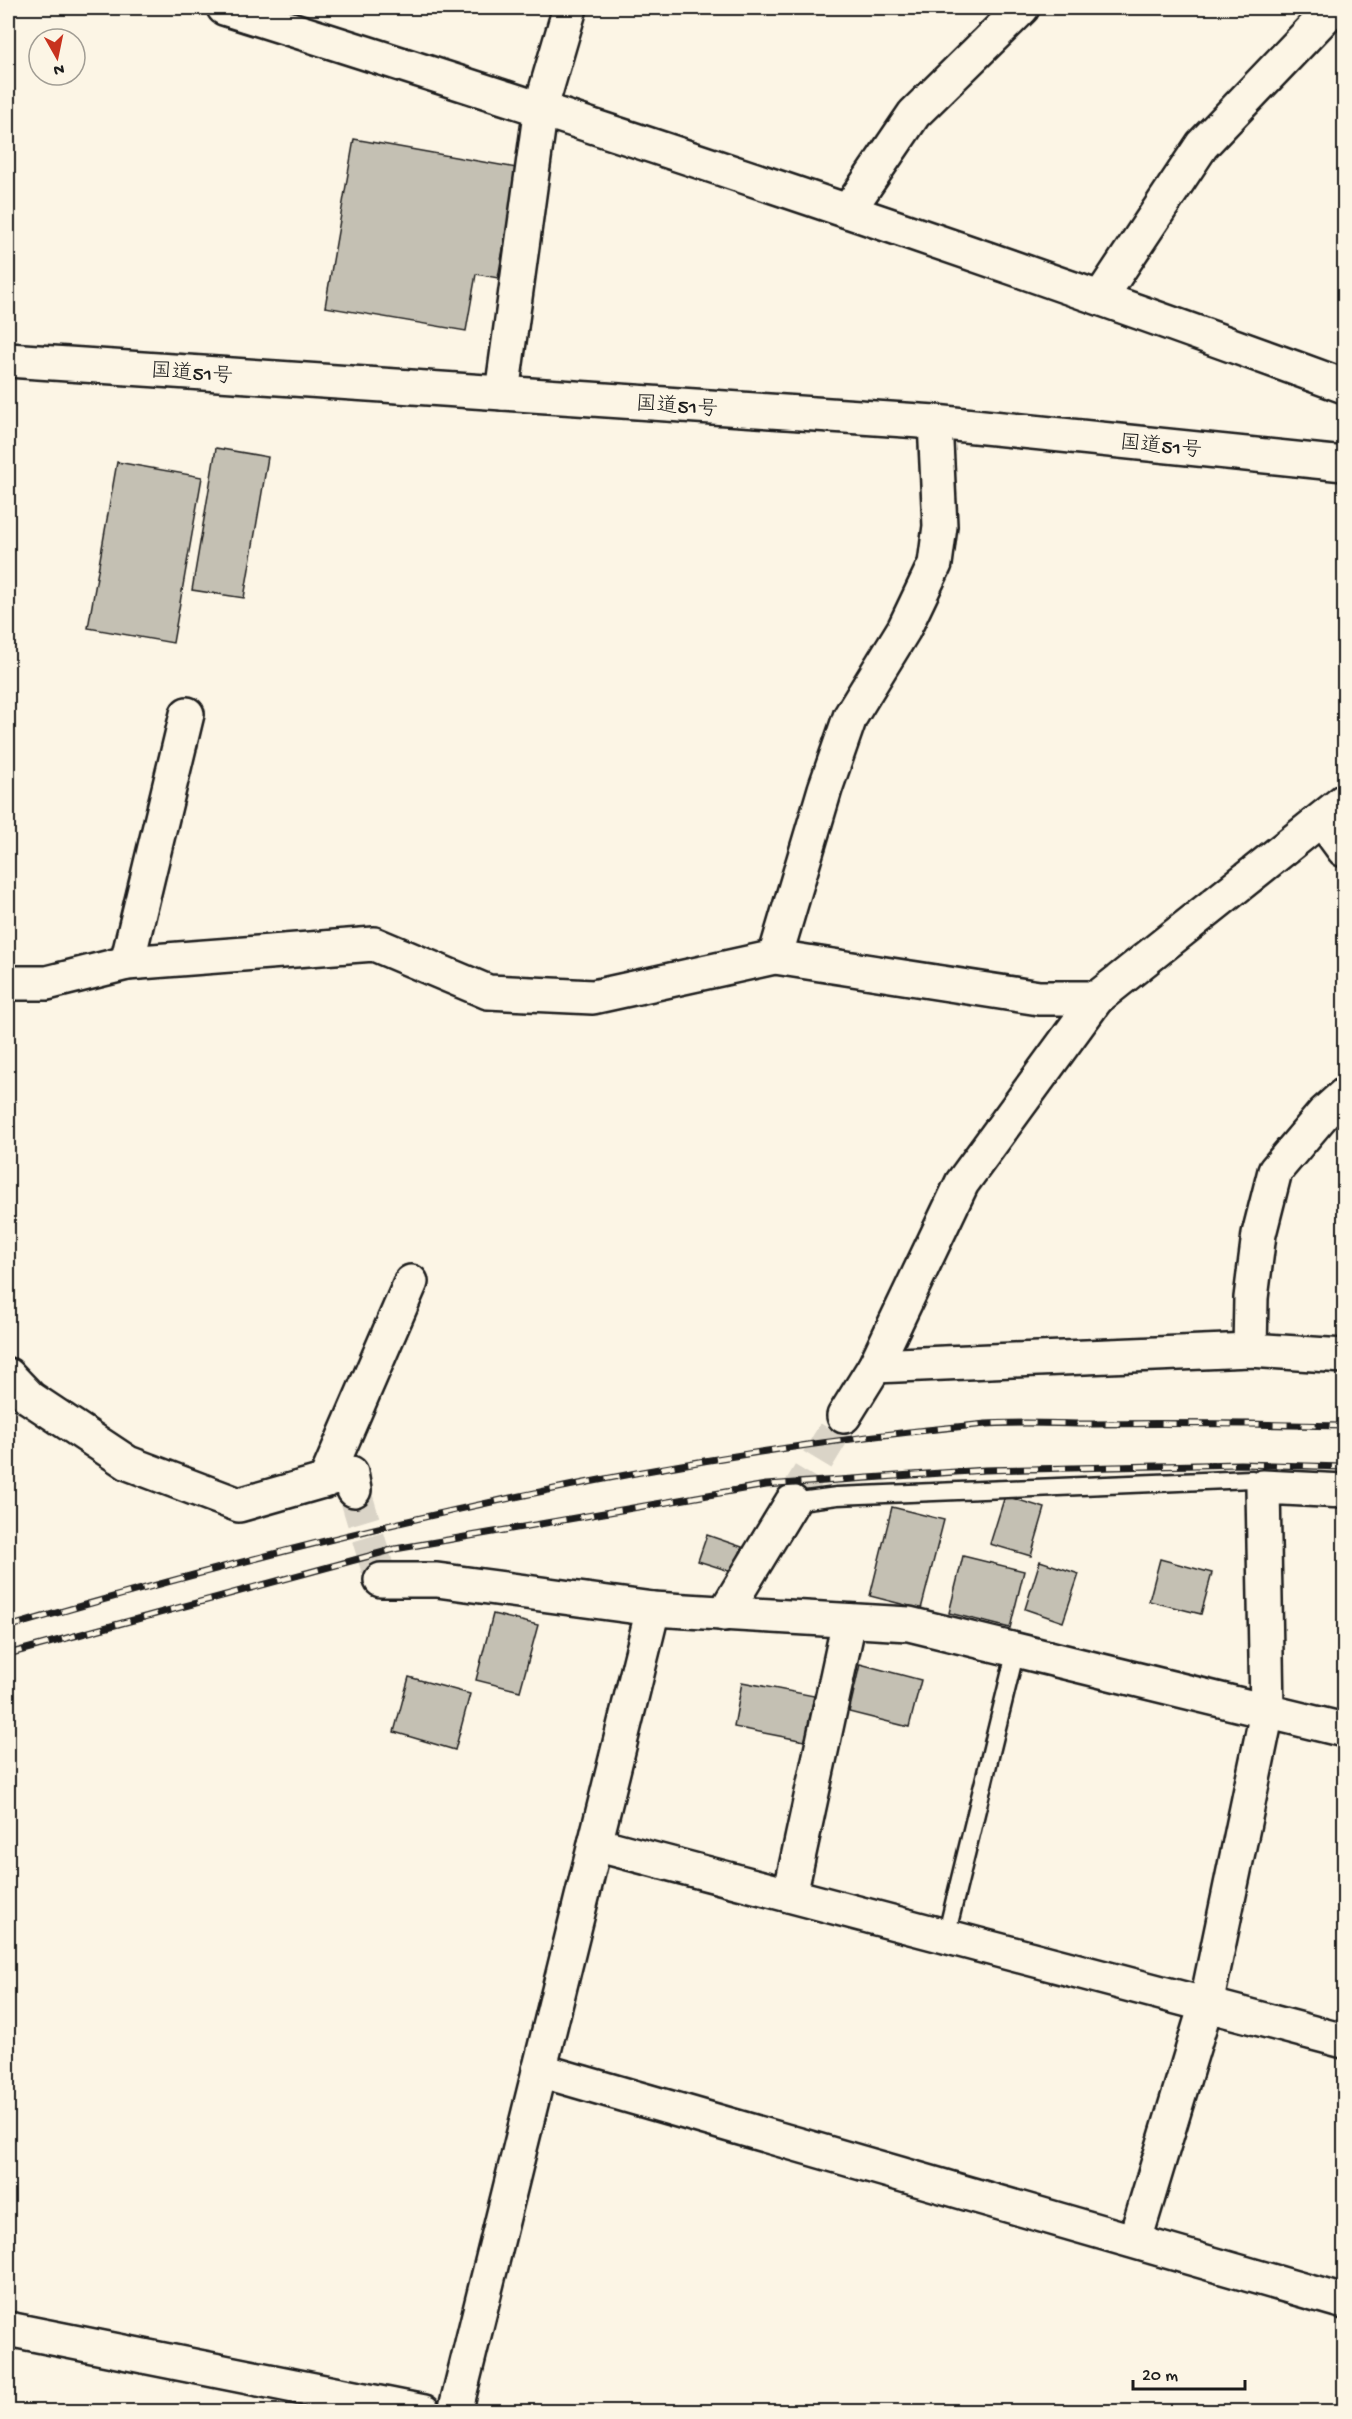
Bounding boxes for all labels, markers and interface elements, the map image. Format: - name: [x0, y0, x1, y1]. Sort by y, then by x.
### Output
- north arrow: [27, 27, 87, 87]
- text: N: [52, 58, 65, 79]
- street label: 国道51号: [150, 359, 234, 391]
- street label: 国道51号: [635, 392, 719, 424]
- street label: 国道51号: [1118, 431, 1203, 465]
- scale bar: [1133, 2353, 1246, 2391]
- text: 20 m: [1142, 2366, 1178, 2387]

